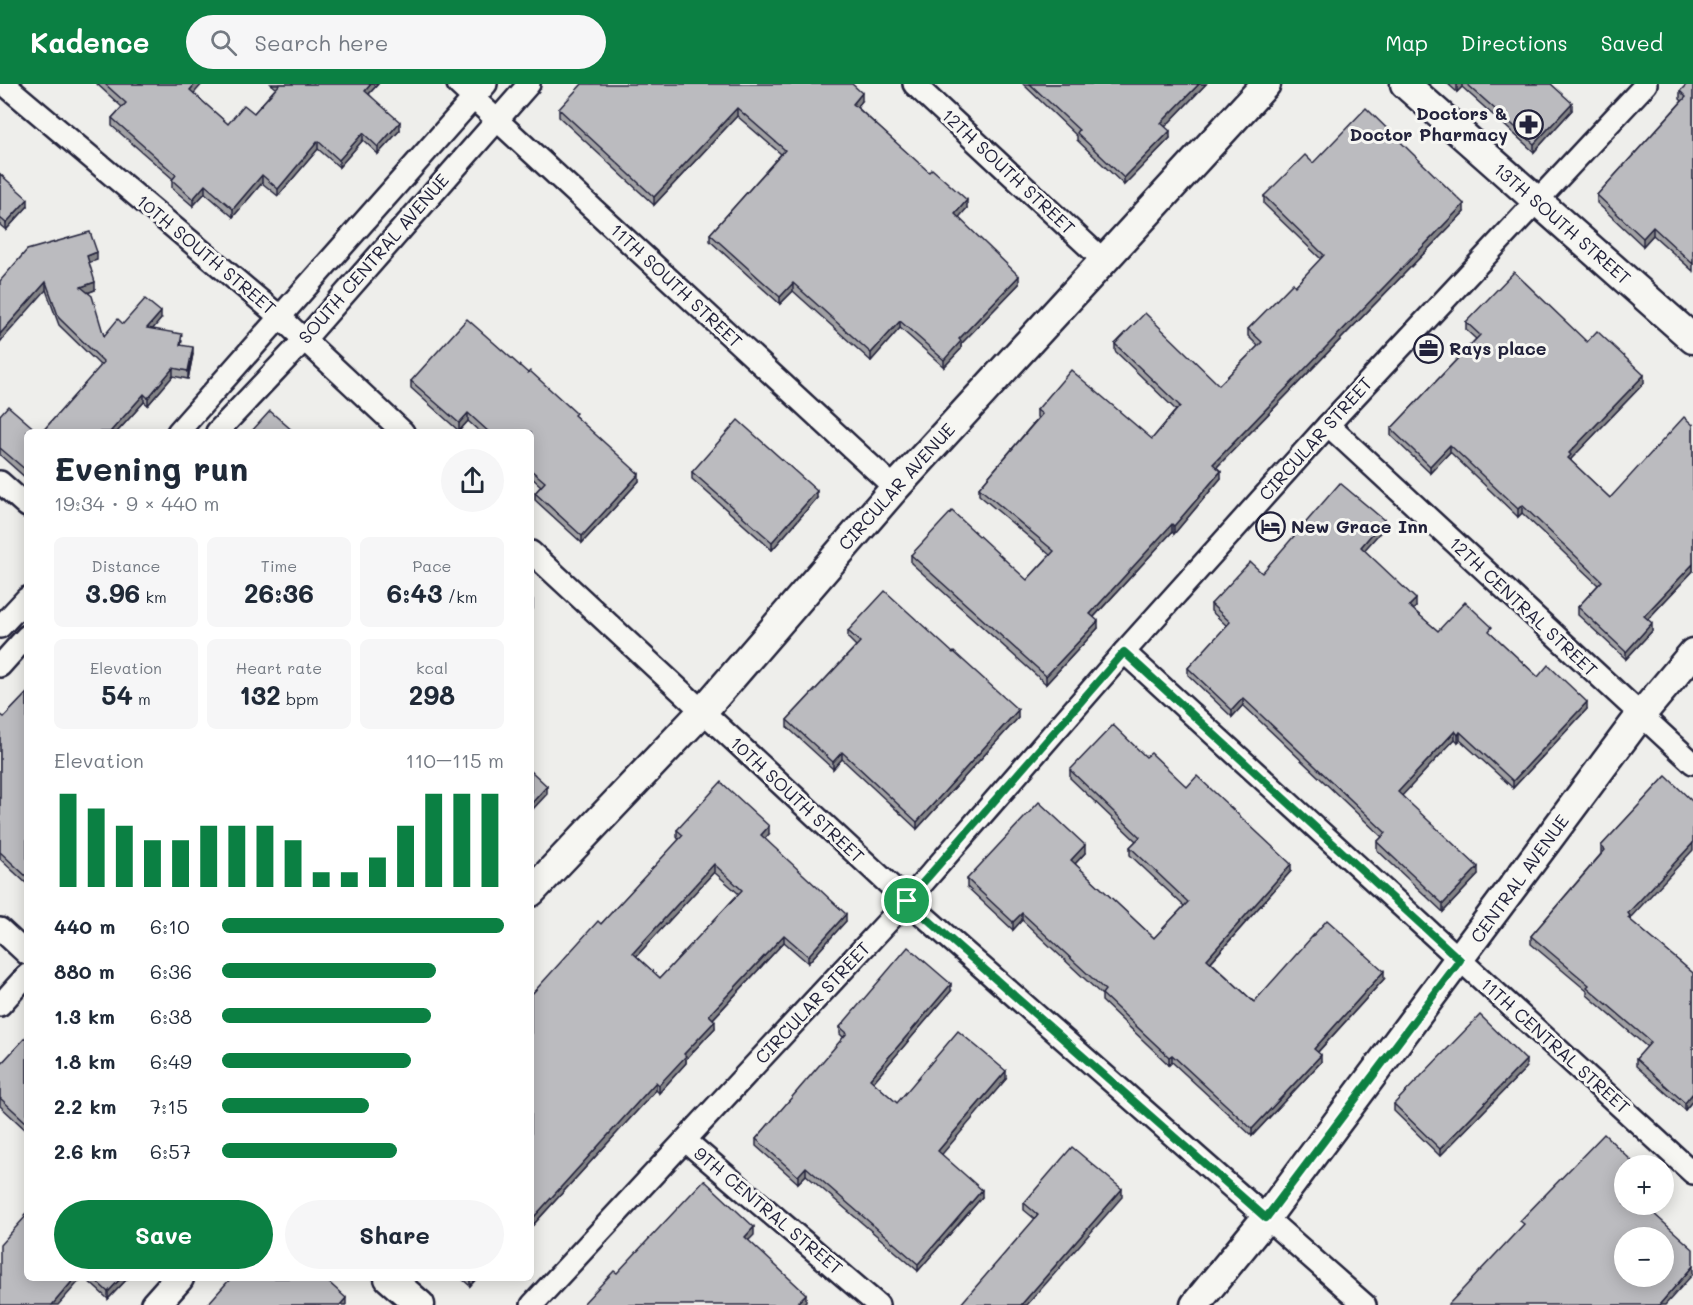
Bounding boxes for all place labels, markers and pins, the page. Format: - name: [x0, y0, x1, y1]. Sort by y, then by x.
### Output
- place label: Doctors & Doctor Pharmacy: [1350, 101, 1508, 146]
- pharmacy icon: Doctors & Doctor Pharmacy: [1513, 108, 1545, 140]
- office icon: Rays place: [1412, 333, 1444, 365]
- place label: Rays place: [1449, 336, 1547, 360]
- hotel icon: New Grace Inn: [1254, 511, 1286, 543]
- place label: New Grace Inn: [1291, 514, 1428, 538]
- pin: [881, 875, 932, 926]

